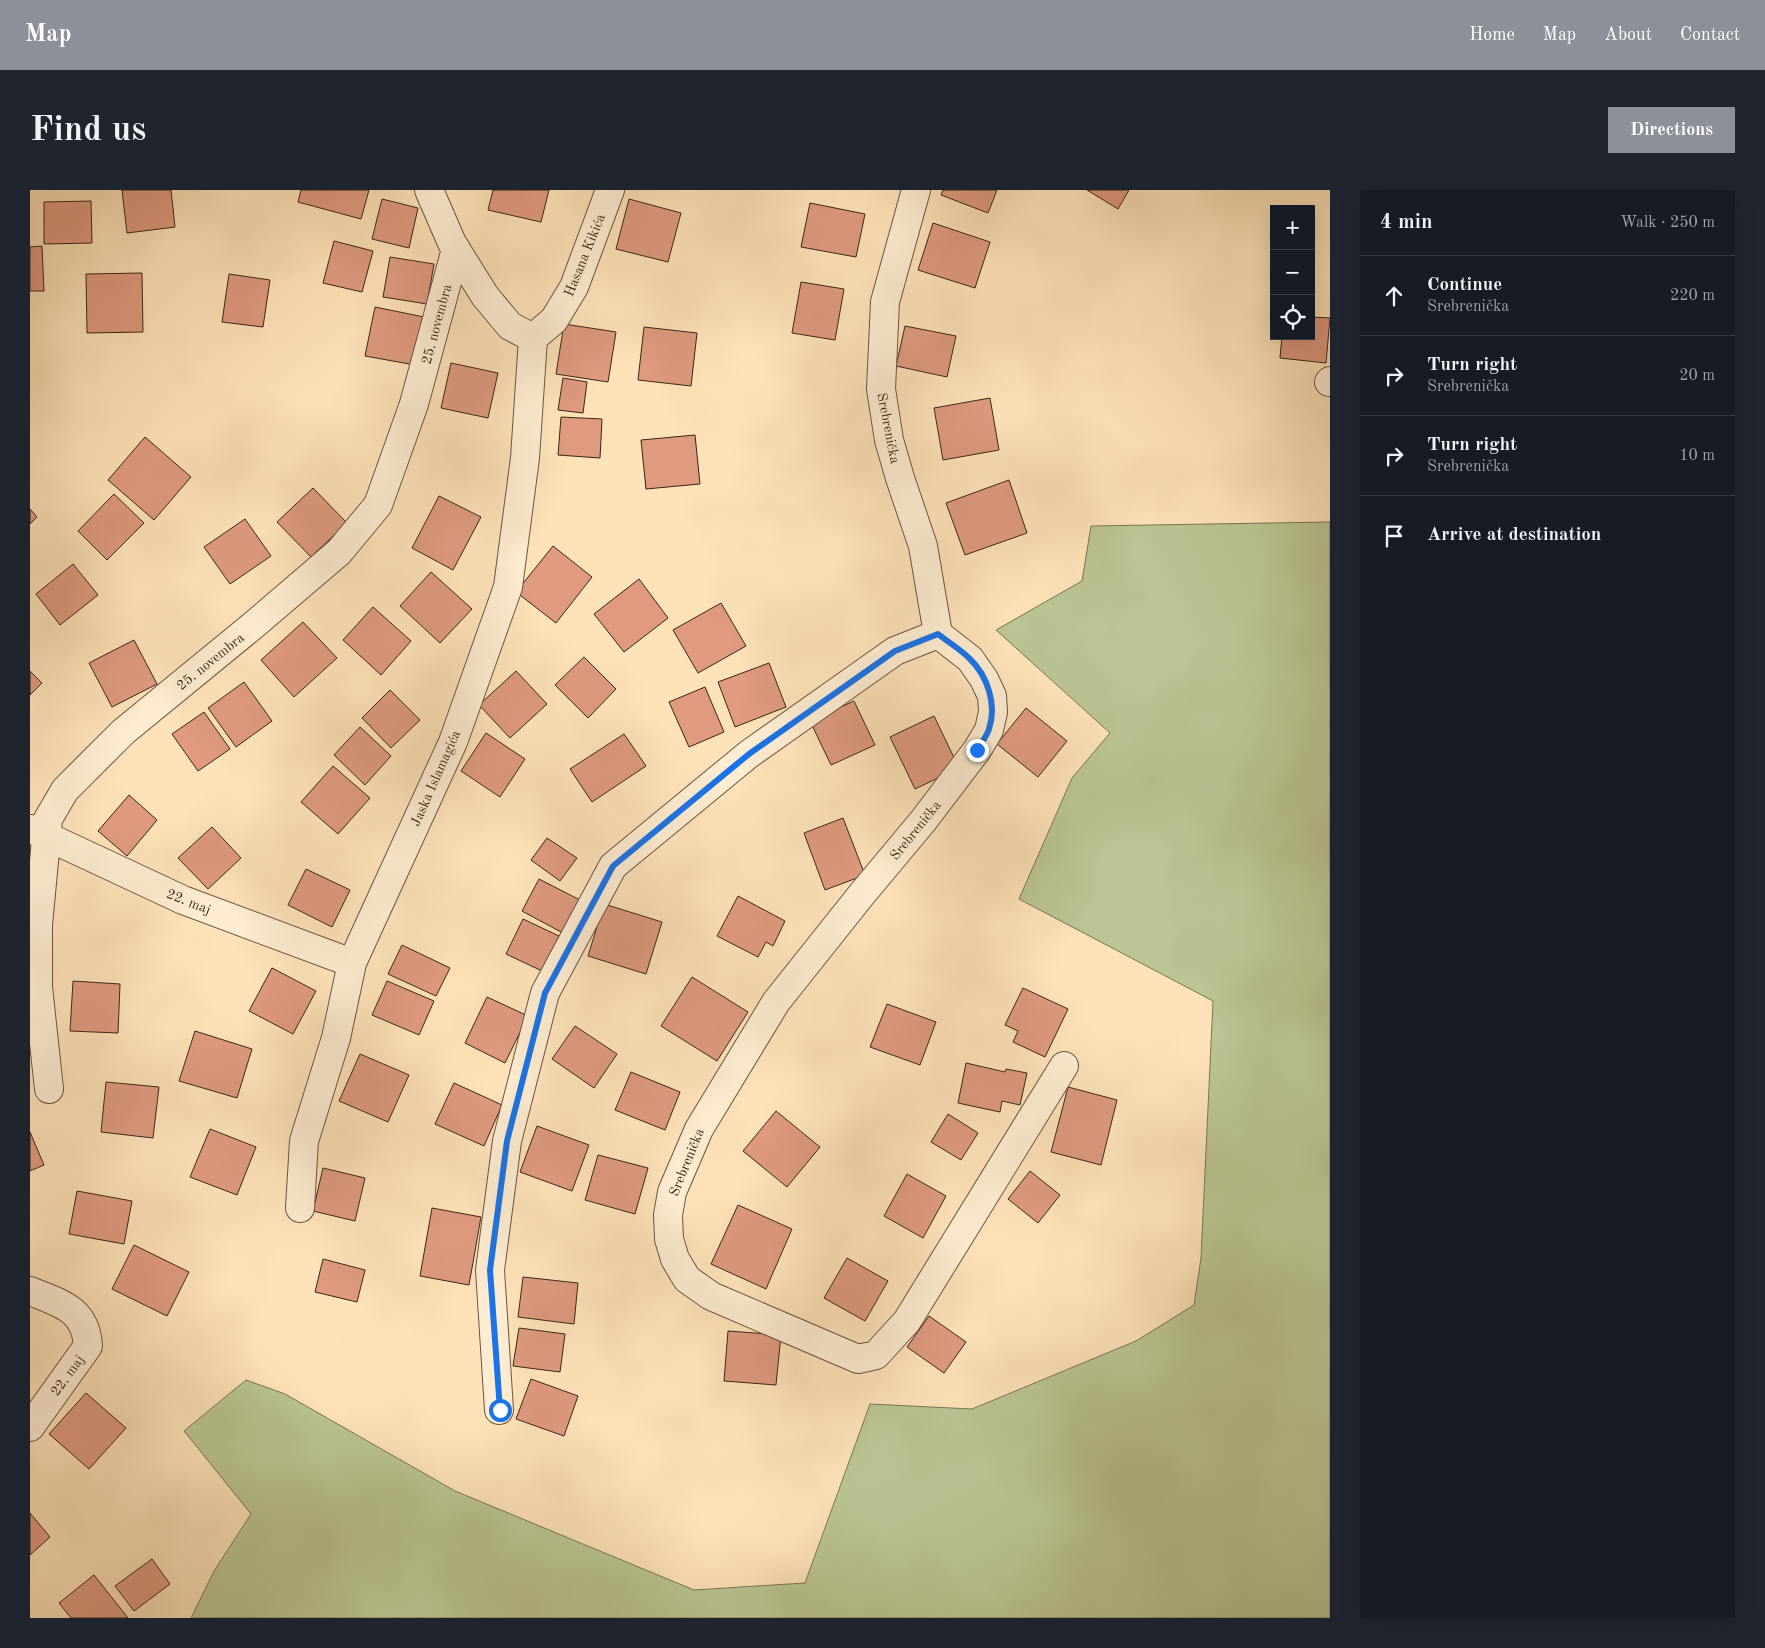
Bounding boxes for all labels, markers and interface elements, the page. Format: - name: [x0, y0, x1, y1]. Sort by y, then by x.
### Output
- text: Map: [25, 23, 72, 47]
- text: Home: [1469, 26, 1515, 44]
- text: Map: [1543, 26, 1576, 44]
- text: About: [1604, 26, 1652, 44]
- text: Contact: [1680, 26, 1740, 44]
- button: Directions: [1608, 107, 1735, 153]
- text: Find us: [30, 113, 146, 148]
- map controls: [1270, 205, 1315, 340]
- button: +: [1270, 205, 1315, 250]
- street label: Hasana Kikića: [562, 212, 608, 299]
- text: 4 min: [1380, 212, 1433, 233]
- text: Walk · 250 m: [1620, 215, 1715, 231]
- button: −: [1270, 250, 1315, 295]
- text: Continue: [1427, 276, 1502, 295]
- icon: ahead: [1380, 282, 1408, 310]
- street label: 25. novembra: [420, 283, 454, 366]
- text: 220 m: [1670, 288, 1715, 304]
- button: locate: [1270, 295, 1315, 340]
- text: Srebrenička: [1427, 299, 1509, 315]
- text: Turn right: [1427, 356, 1517, 375]
- icon: right: [1380, 362, 1408, 390]
- text: 20 m: [1679, 368, 1715, 384]
- text: Srebrenička: [1427, 379, 1509, 395]
- street label: Srebrenička: [874, 392, 902, 465]
- text: Turn right: [1427, 436, 1517, 455]
- icon: right: [1380, 442, 1408, 470]
- text: 10 m: [1679, 448, 1715, 464]
- text: Srebrenička: [1427, 459, 1509, 475]
- icon: arrive: [1380, 522, 1408, 550]
- text: Arrive at destination: [1427, 526, 1601, 545]
- street label: 25. novembra: [174, 630, 247, 693]
- street label: Jaska Islamagića: [408, 728, 463, 828]
- route end: [966, 739, 989, 762]
- street label: Srebrenička: [888, 798, 944, 863]
- street label: 22. maj: [164, 887, 213, 917]
- street label: Srebrenička: [667, 1126, 707, 1198]
- street label: 22. maj: [48, 1353, 87, 1399]
- route start: [489, 1399, 512, 1422]

